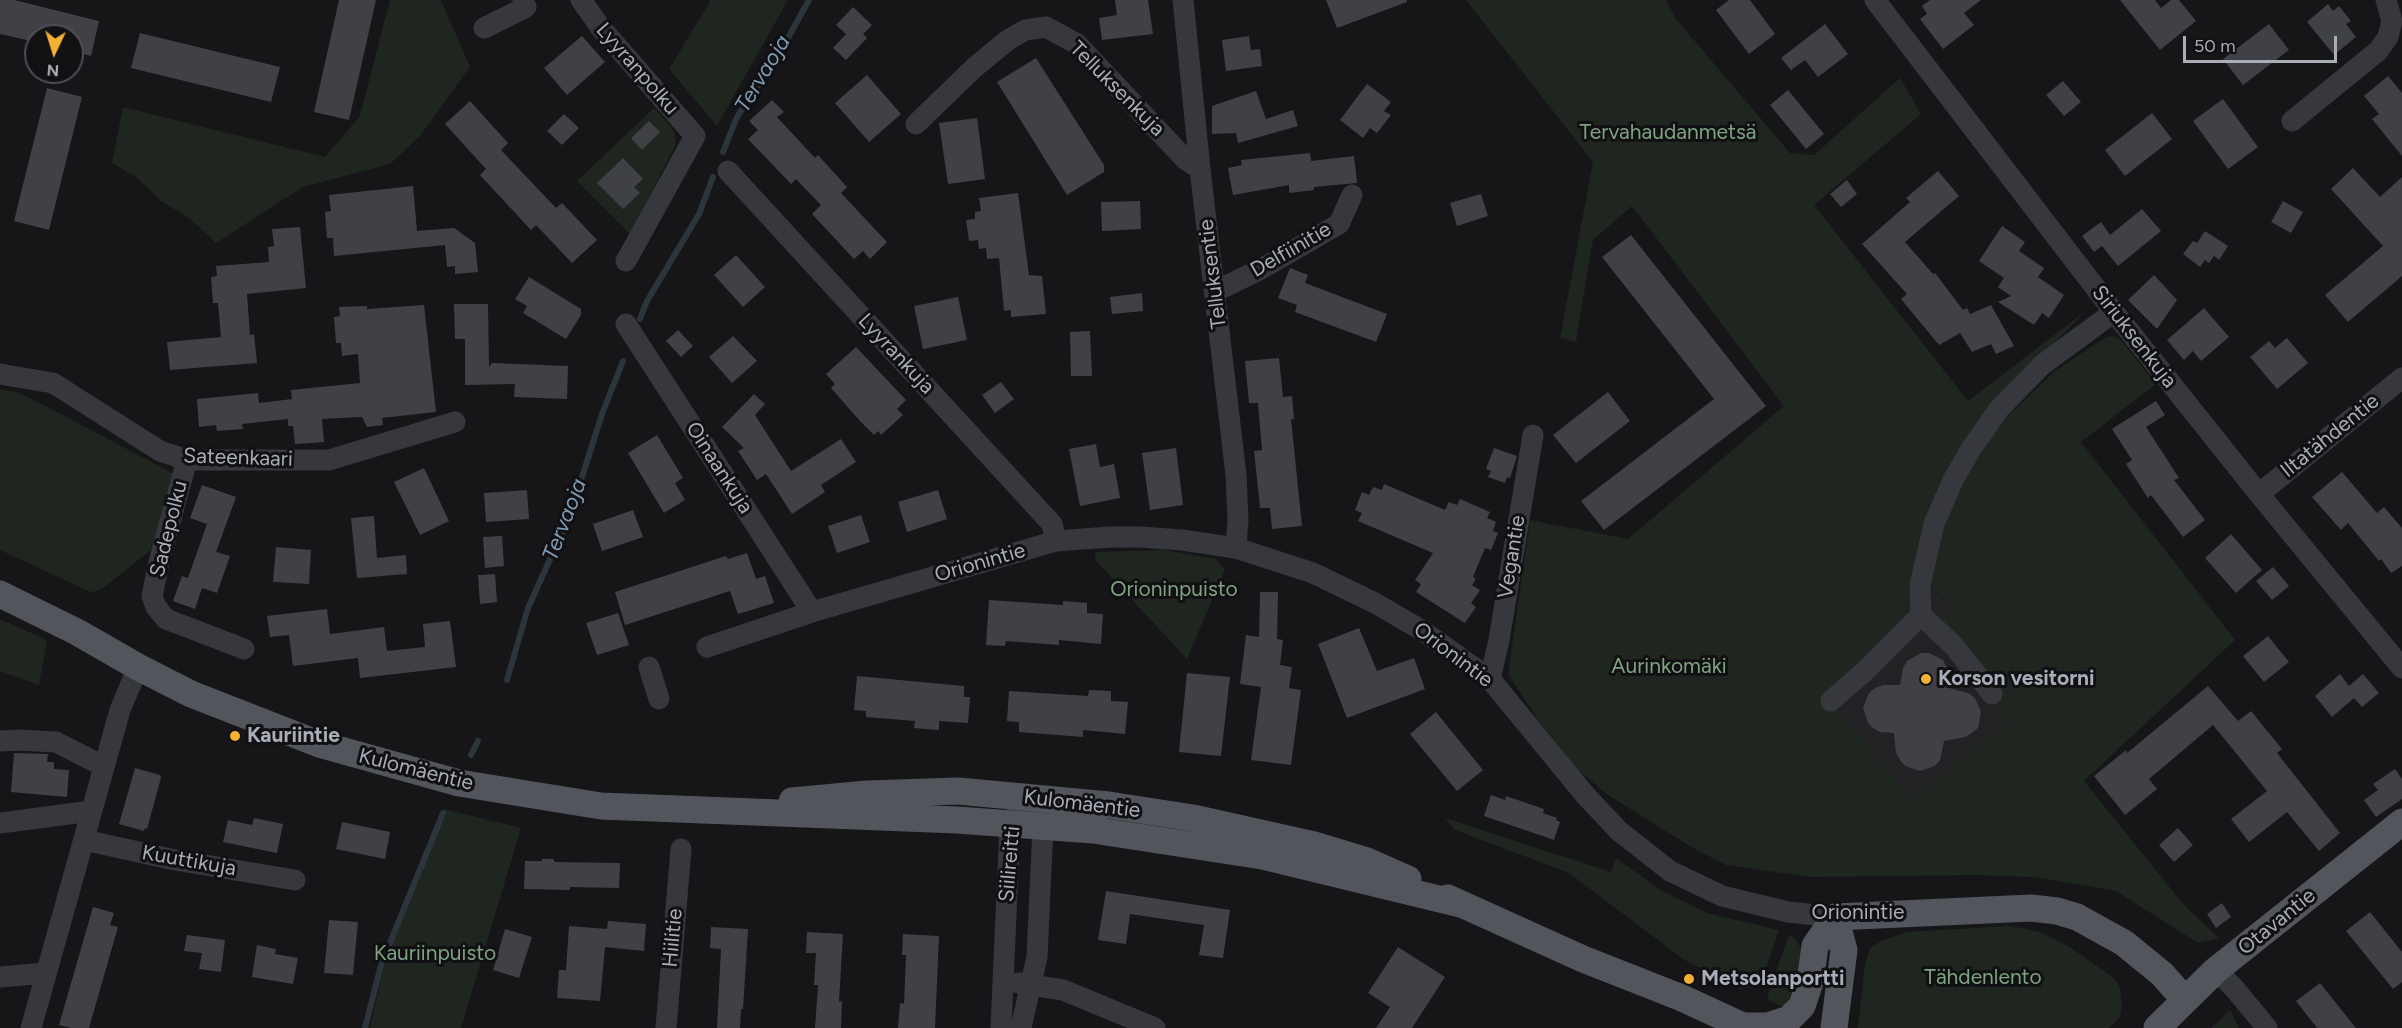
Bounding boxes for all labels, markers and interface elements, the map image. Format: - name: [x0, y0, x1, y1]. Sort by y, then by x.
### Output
- street label: Lyyranpolku: [590, 18, 684, 120]
- north arrow: [24, 24, 84, 84]
- scale bar: [2186, 24, 2340, 62]
- water label: Tervaoja: [730, 30, 796, 118]
- text: 50 m: [2194, 35, 2236, 57]
- street label: Telluksenkuja: [1064, 36, 1170, 142]
- text: N: [46, 61, 60, 80]
- park label: Tervahaudanmetsä: [1580, 120, 1756, 146]
- street label: Delfiinitie: [1246, 217, 1336, 283]
- street label: Telluksentie: [1194, 218, 1232, 330]
- street label: Siriuksenkuja: [2086, 281, 2182, 393]
- street label: Lyyrankuja: [852, 309, 940, 399]
- street label: Iltatähdentie: [2276, 389, 2384, 483]
- street label: Oinaankuja: [680, 417, 758, 519]
- street label: Sateenkaari: [183, 443, 293, 473]
- water label: Tervaoja: [537, 475, 593, 565]
- street label: Sadepolku: [145, 478, 193, 580]
- street label: Vegantie: [1493, 513, 1531, 601]
- street label: Orionintie: [932, 538, 1028, 588]
- park label: Orioninpuisto: [1110, 577, 1238, 603]
- street label: Orionintie: [1408, 617, 1498, 693]
- park label: Aurinkomäki: [1611, 654, 1727, 680]
- place label: Korson vesitorni: [1938, 666, 2095, 692]
- marker: Korson vesitorni: [1919, 672, 1933, 686]
- place label: Kauriintie: [247, 723, 340, 749]
- marker: Kauriintie: [228, 729, 242, 743]
- street label: Kulomäentie: [356, 744, 476, 796]
- street label: Kulomäentie: [1022, 784, 1142, 824]
- street label: Siilireitti: [994, 825, 1026, 903]
- street label: Kuuttikuja: [140, 840, 238, 882]
- street label: Otavantie: [2233, 883, 2321, 961]
- street label: Orionintie: [1811, 900, 1905, 926]
- street label: Hiilitie: [658, 907, 688, 969]
- park label: Kauriinpuisto: [374, 941, 496, 967]
- park label: Tähdenlento: [1924, 965, 2042, 991]
- place label: Metsolanportti: [1701, 966, 1845, 992]
- marker: Metsolanportti: [1682, 972, 1696, 986]

